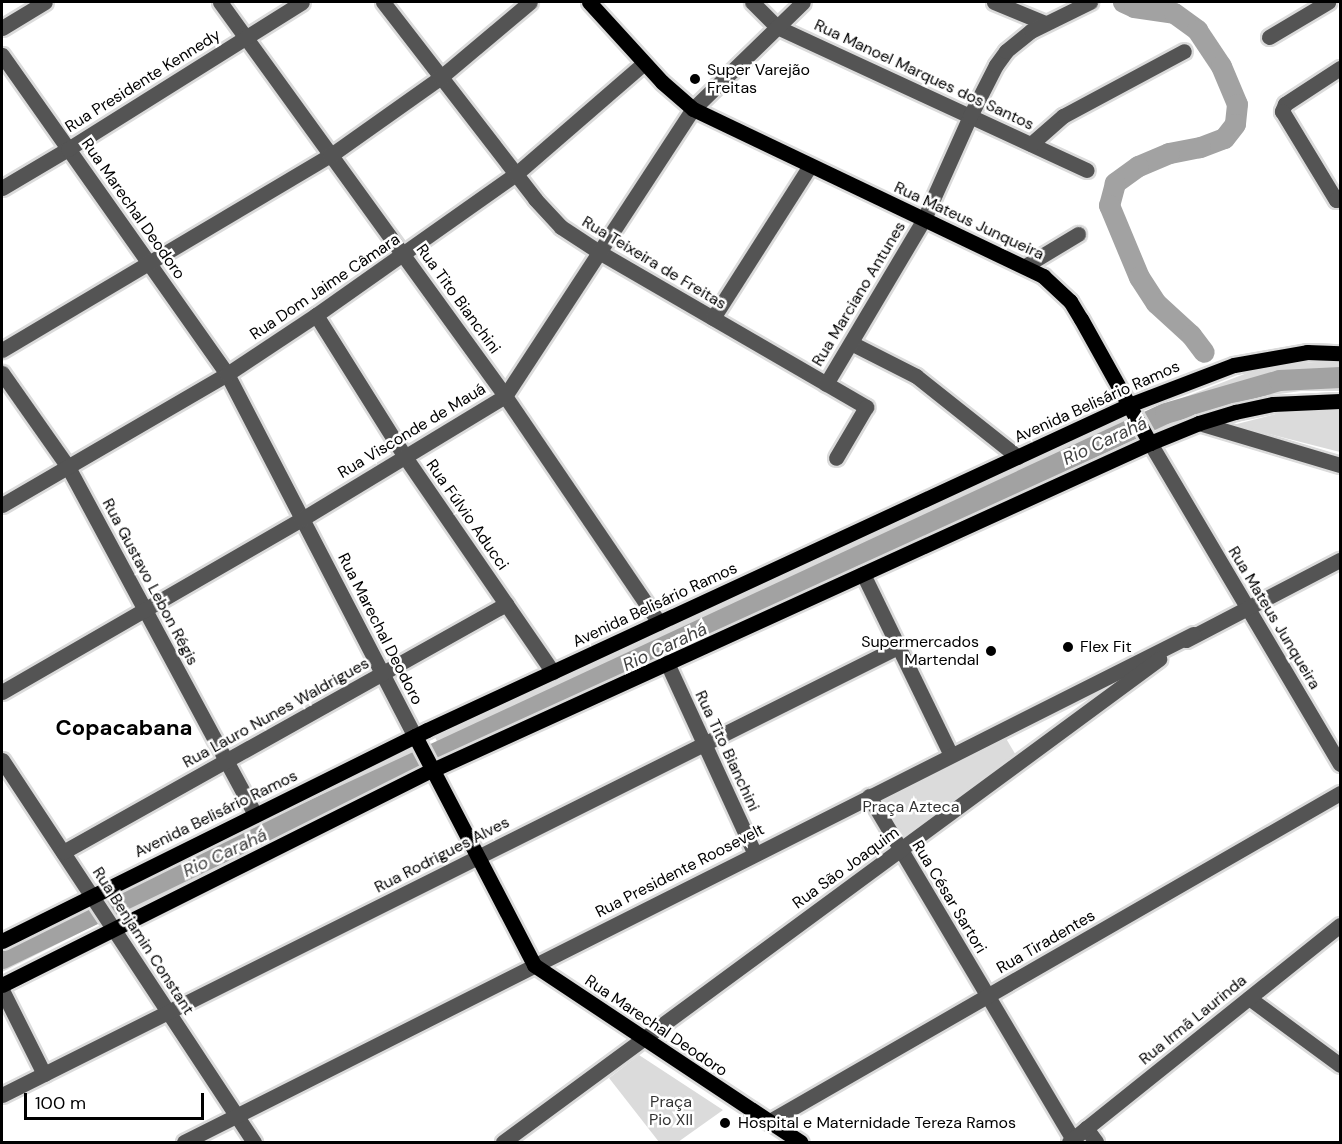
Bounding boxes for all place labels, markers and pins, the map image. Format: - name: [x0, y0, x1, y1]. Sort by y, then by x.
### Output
- place label: Super Varejão Freitas: [707, 60, 810, 98]
- marker: Super Varejão Freitas: [688, 72, 702, 86]
- place label: Supermercados Martendal: [861, 632, 979, 670]
- place label: Flex Fit: [1080, 637, 1132, 657]
- marker: Flex Fit: [1061, 640, 1075, 654]
- marker: Supermercados Martendal: [984, 644, 998, 658]
- place label: Hospital e Maternidade Tereza Ramos: [738, 1113, 1016, 1133]
- marker: Hospital e Maternidade Tereza Ramos: [716, 1114, 734, 1132]

